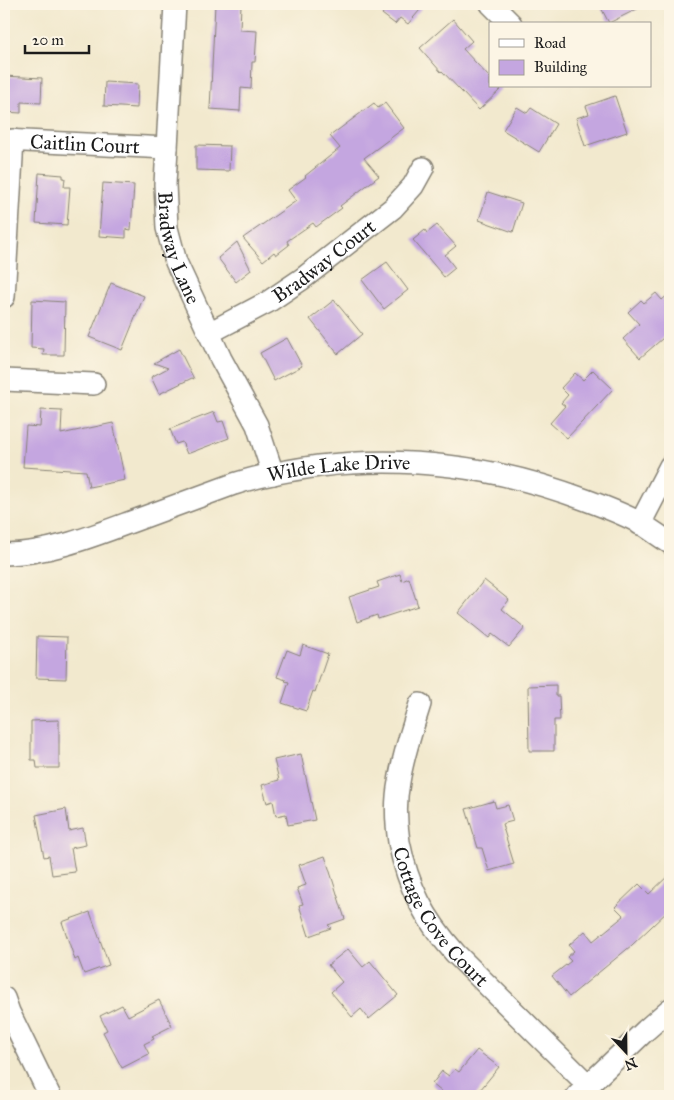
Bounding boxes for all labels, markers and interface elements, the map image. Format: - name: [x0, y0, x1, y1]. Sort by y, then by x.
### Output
- scale bar: [25, 22, 89, 54]
- legend: [489, 22, 652, 88]
- text: 20 m: [32, 31, 64, 49]
- text: Road: [534, 34, 566, 52]
- text: Building: [534, 58, 588, 76]
- street label: Caitlin Court: [29, 129, 140, 159]
- street label: Bradway Lane: [153, 191, 206, 308]
- street label: Bradway Court: [268, 214, 380, 308]
- street label: Wilde Lake Drive: [265, 450, 411, 487]
- street label: Cottage Cove Court: [388, 844, 494, 991]
- north arrow: [602, 1028, 652, 1078]
- text: N: [622, 1053, 639, 1074]

